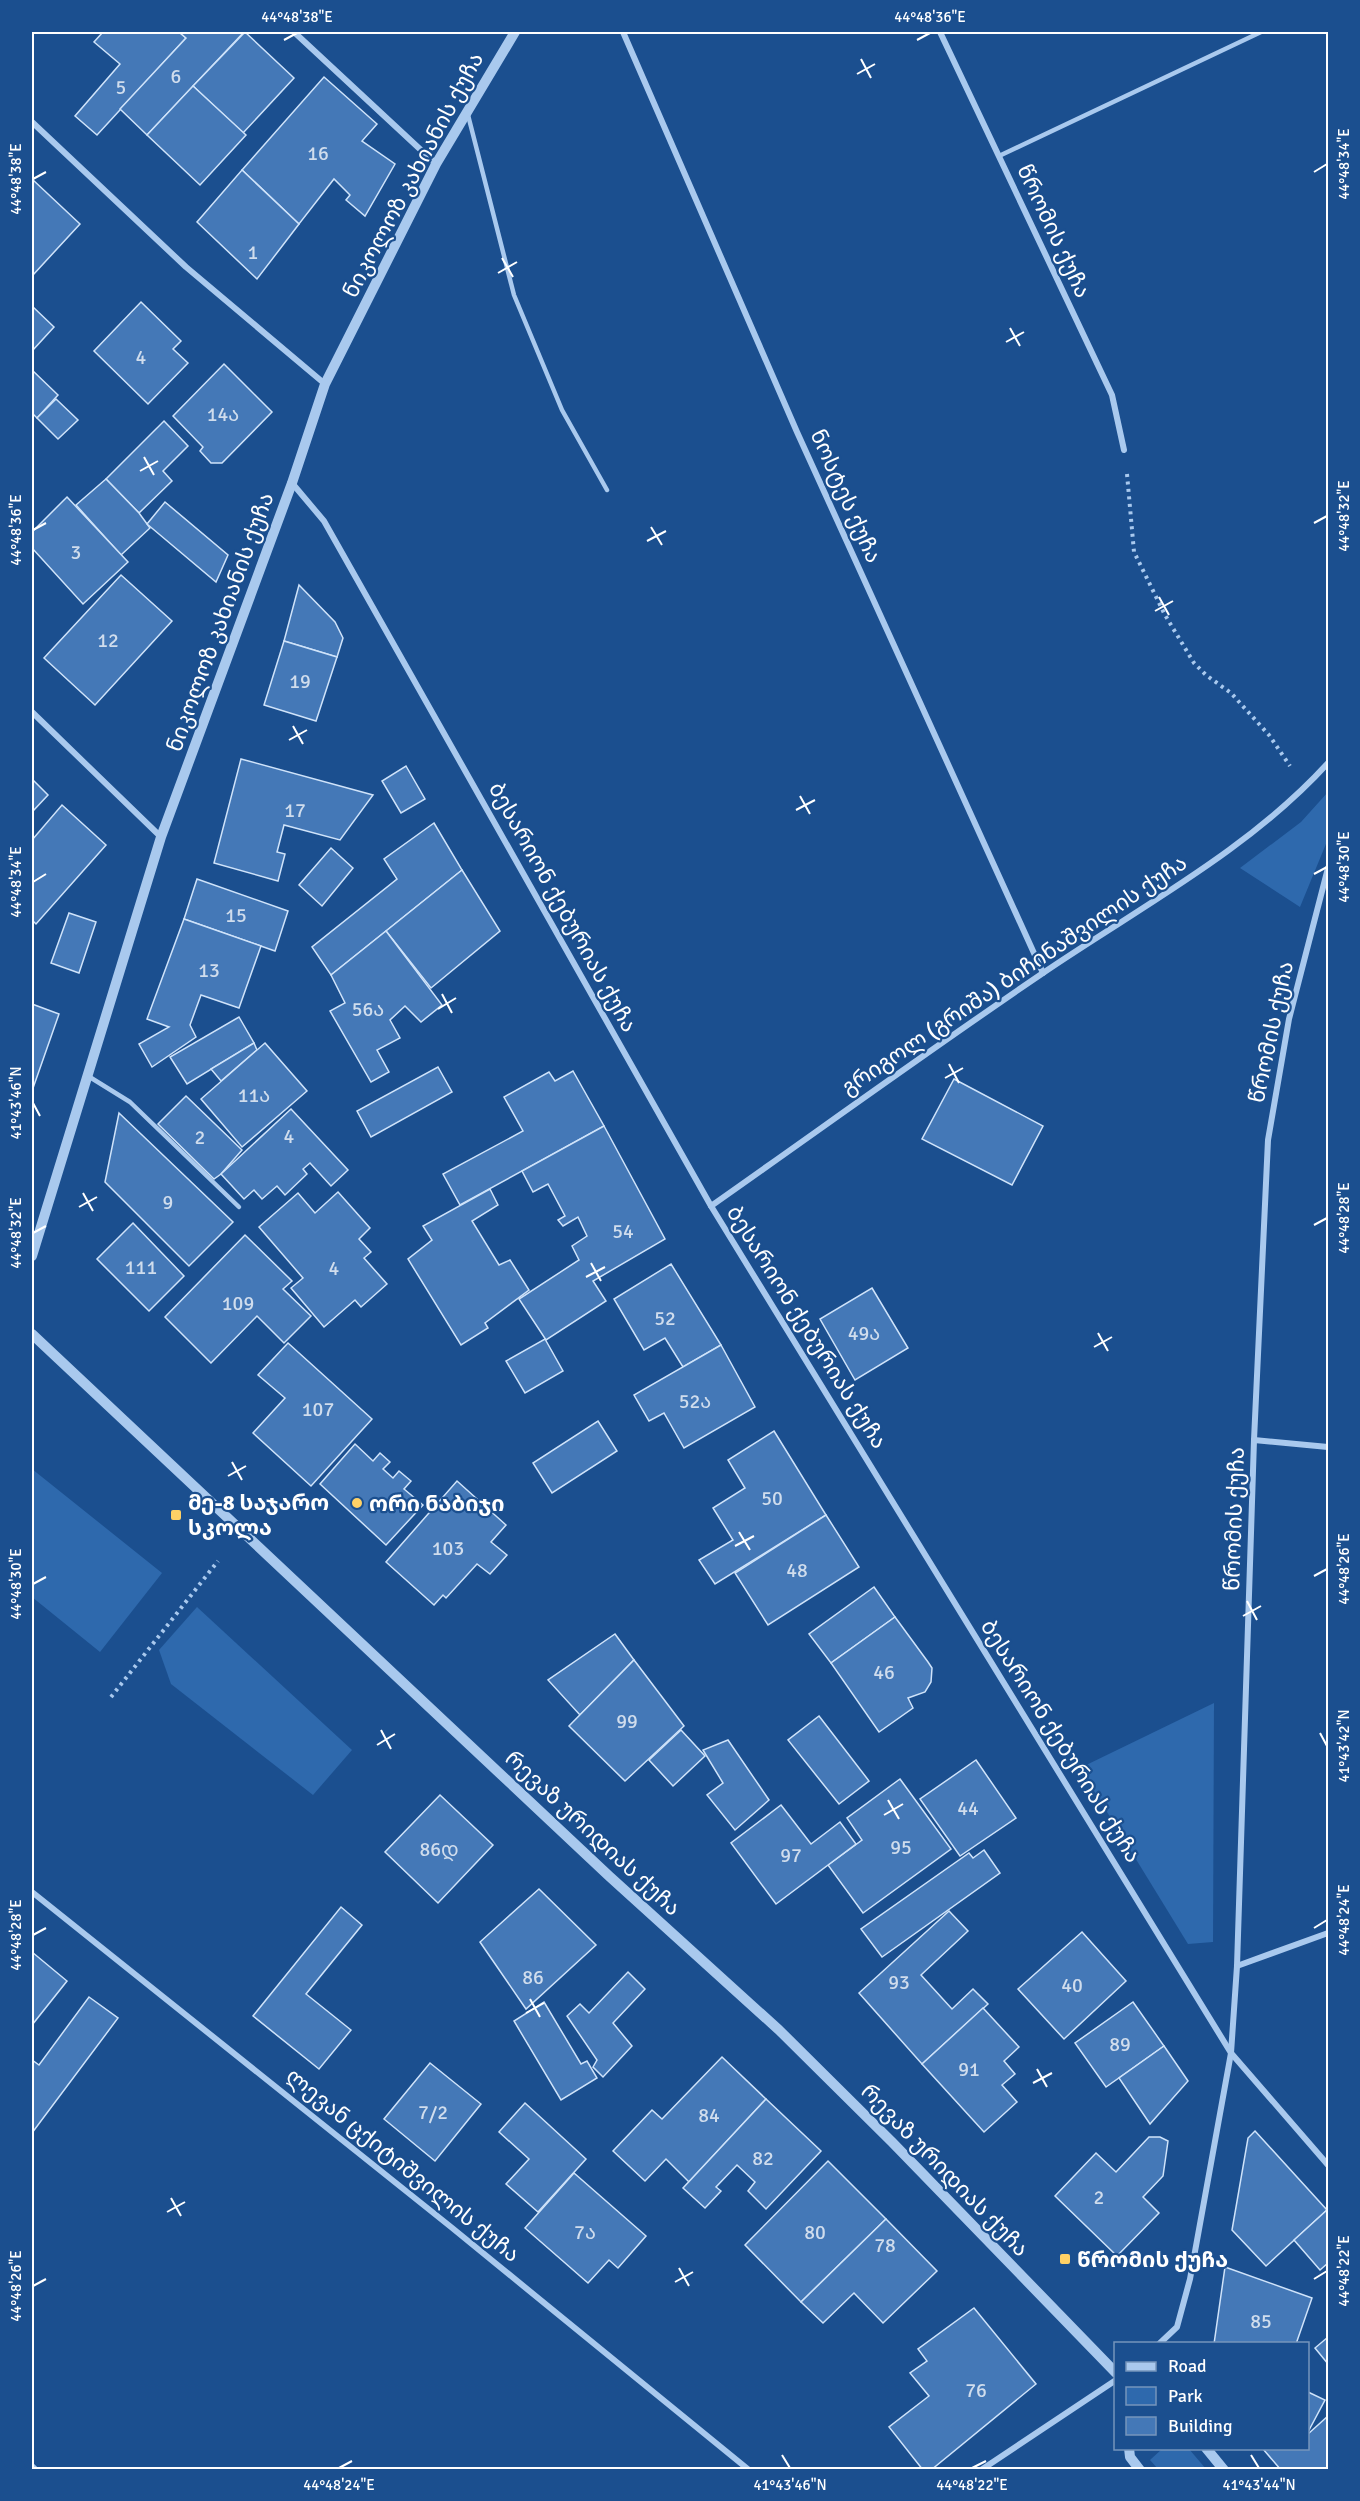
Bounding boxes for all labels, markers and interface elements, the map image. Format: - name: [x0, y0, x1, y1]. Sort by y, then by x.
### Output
- text: 44°48'38"E: [261, 8, 333, 26]
- text: 44°48'36"E: [894, 8, 966, 26]
- street label: ნიკოლოზ კახიანის ქუჩა: [337, 48, 489, 302]
- house number: 6: [171, 64, 181, 89]
- house number: 5: [116, 75, 126, 100]
- text: 44°48'34"E: [1335, 128, 1353, 200]
- house number: 16: [307, 141, 329, 166]
- text: 44°48'38"E: [7, 143, 25, 215]
- street label: წრომის ქუჩა: [1011, 160, 1097, 302]
- house number: 1: [248, 240, 258, 265]
- house number: 4: [136, 345, 147, 370]
- house number: 14ა: [207, 402, 239, 427]
- street label: ნოსტეს ქუჩა: [804, 425, 888, 567]
- text: 44°48'32"E: [1335, 480, 1353, 552]
- street label: ნიკოლოზ კახიანის ქუჩა: [160, 489, 280, 755]
- text: 44°48'36"E: [7, 494, 25, 566]
- house number: 3: [71, 540, 81, 565]
- house number: 12: [97, 628, 119, 653]
- house number: 19: [289, 669, 311, 694]
- street label: ბესარიონ ქებურიას ქუჩა: [483, 777, 643, 1037]
- house number: 17: [284, 798, 306, 823]
- text: 44°48'30"E: [1335, 831, 1353, 903]
- text: 44°48'34"E: [7, 846, 25, 918]
- street label: გრიგოლ (გრიშა) ბიჩინაშვილის ქუჩა: [836, 849, 1192, 1101]
- house number: 15: [225, 903, 247, 928]
- house number: 13: [198, 958, 220, 983]
- street label: წრომის ქუჩა: [1243, 959, 1299, 1105]
- house number: 56ა: [352, 997, 384, 1022]
- text: 41°43'46"N: [7, 1066, 25, 1140]
- house number: 11ა: [238, 1083, 270, 1108]
- house number: 4: [284, 1124, 295, 1149]
- house number: 2: [195, 1125, 205, 1150]
- text: 44°48'28"E: [1335, 1182, 1353, 1254]
- house number: 9: [163, 1190, 173, 1215]
- text: 44°48'32"E: [7, 1197, 25, 1269]
- street label: ბესარიონ ქებურიას ქუჩა: [721, 1200, 893, 1454]
- house number: 54: [612, 1219, 634, 1244]
- house number: 111: [125, 1255, 157, 1280]
- house number: 4: [329, 1256, 340, 1281]
- house number: 109: [222, 1291, 254, 1316]
- house number: 52: [654, 1306, 676, 1331]
- house number: 49ა: [848, 1321, 880, 1346]
- house number: 52ა: [679, 1389, 711, 1414]
- house number: 107: [302, 1397, 334, 1422]
- street label: წრომის ქუჩა: [1218, 1447, 1250, 1591]
- house number: 50: [761, 1486, 783, 1511]
- place label: მე-8 საჯარო სკოლა: [188, 1489, 329, 1541]
- place label: ორი ნაბიჯი: [369, 1490, 505, 1517]
- marker: ორი ნაბიჯი: [350, 1496, 364, 1510]
- marker: მე-8 საჯარო სკოლა: [169, 1508, 183, 1522]
- text: 44°48'26"E: [1335, 1533, 1353, 1605]
- house number: 103: [432, 1536, 464, 1561]
- text: 44°48'30"E: [7, 1548, 25, 1620]
- house number: 48: [786, 1558, 808, 1583]
- street label: ბესარიონ ქებურიას ქუჩა: [975, 1614, 1147, 1868]
- house number: 46: [873, 1660, 895, 1685]
- house number: 99: [616, 1709, 638, 1734]
- text: 41°43'42"N: [1335, 1709, 1353, 1783]
- street label: რევაზ ურიდიას ქუჩა: [500, 1745, 686, 1921]
- house number: 44: [957, 1796, 979, 1821]
- house number: 95: [890, 1835, 912, 1860]
- house number: 86დ: [419, 1837, 459, 1862]
- house number: 97: [780, 1843, 802, 1868]
- text: 44°48'24"E: [1335, 1884, 1353, 1956]
- text: 44°48'28"E: [7, 1899, 25, 1971]
- house number: 86: [522, 1965, 544, 1990]
- house number: 93: [888, 1970, 910, 1995]
- house number: 40: [1061, 1973, 1083, 1998]
- house number: 89: [1109, 2032, 1131, 2057]
- house number: 91: [958, 2057, 980, 2082]
- street label: ლევან ცქიტიშვილის ქუჩა: [281, 2062, 525, 2268]
- street label: რევაზ ურიდიას ქუჩა: [855, 2078, 1035, 2262]
- house number: 7/2: [418, 2100, 448, 2125]
- house number: 84: [698, 2103, 720, 2128]
- house number: 82: [752, 2146, 774, 2171]
- house number: 2: [1094, 2185, 1104, 2210]
- house number: 7ა: [574, 2220, 596, 2245]
- house number: 80: [804, 2220, 826, 2245]
- house number: 78: [874, 2233, 896, 2258]
- text: 44°48'22"E: [1335, 2235, 1353, 2307]
- place label: წრომის ქუჩა: [1077, 2246, 1228, 2273]
- text: 44°48'26"E: [7, 2250, 25, 2322]
- marker: წრომის ქუჩა: [1058, 2252, 1072, 2266]
- house number: 85: [1250, 2309, 1272, 2334]
- legend: [1114, 2342, 1309, 2450]
- text: Road: [1168, 2355, 1207, 2377]
- house number: 76: [965, 2378, 987, 2403]
- text: Park: [1168, 2385, 1203, 2407]
- text: Building: [1168, 2415, 1232, 2437]
- text: 44°48'24"E: [303, 2476, 375, 2494]
- text: 41°43'46"N: [753, 2476, 827, 2494]
- text: 44°48'22"E: [936, 2476, 1008, 2494]
- text: 41°43'44"N: [1222, 2476, 1296, 2494]

